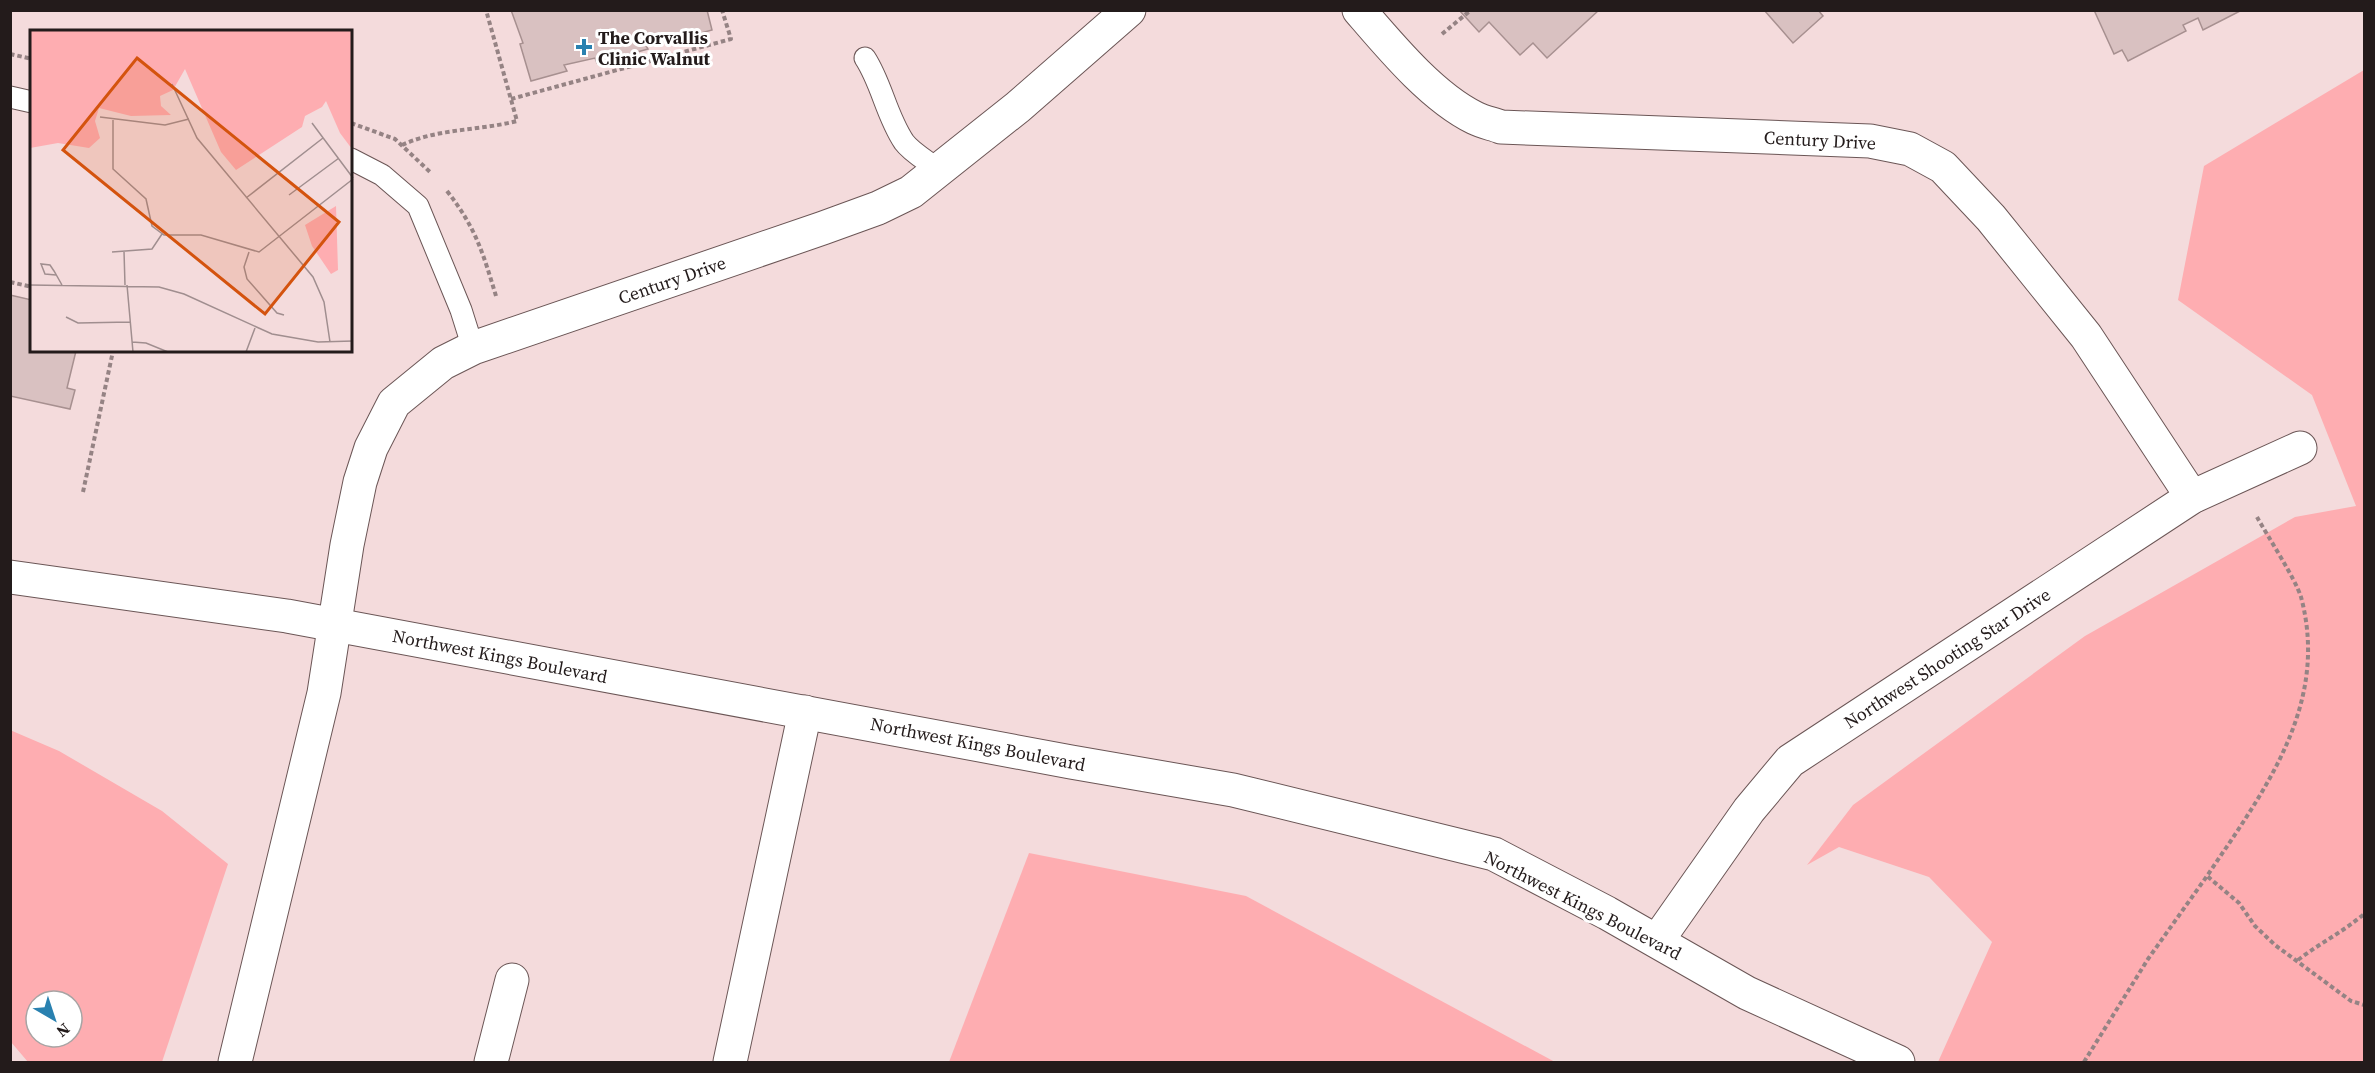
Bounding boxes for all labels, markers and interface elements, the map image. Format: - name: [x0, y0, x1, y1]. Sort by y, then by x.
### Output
- place label: The Corvallis Clinic Walnut: [598, 25, 711, 71]
- inset map: [30, 30, 352, 352]
- marker: The Corvallis Clinic Walnut: [575, 38, 593, 56]
- street label: Century Drive: [1763, 125, 1877, 155]
- street label: Century Drive: [615, 250, 729, 310]
- street label: Northwest Shooting Star Drive: [1839, 582, 2055, 734]
- street label: Northwest Kings Boulevard: [390, 623, 610, 689]
- street label: Northwest Kings Boulevard: [868, 711, 1088, 777]
- street label: Northwest Kings Boulevard: [1480, 844, 1686, 966]
- north arrow: [24, 989, 84, 1049]
- text: N: [52, 1018, 75, 1043]

